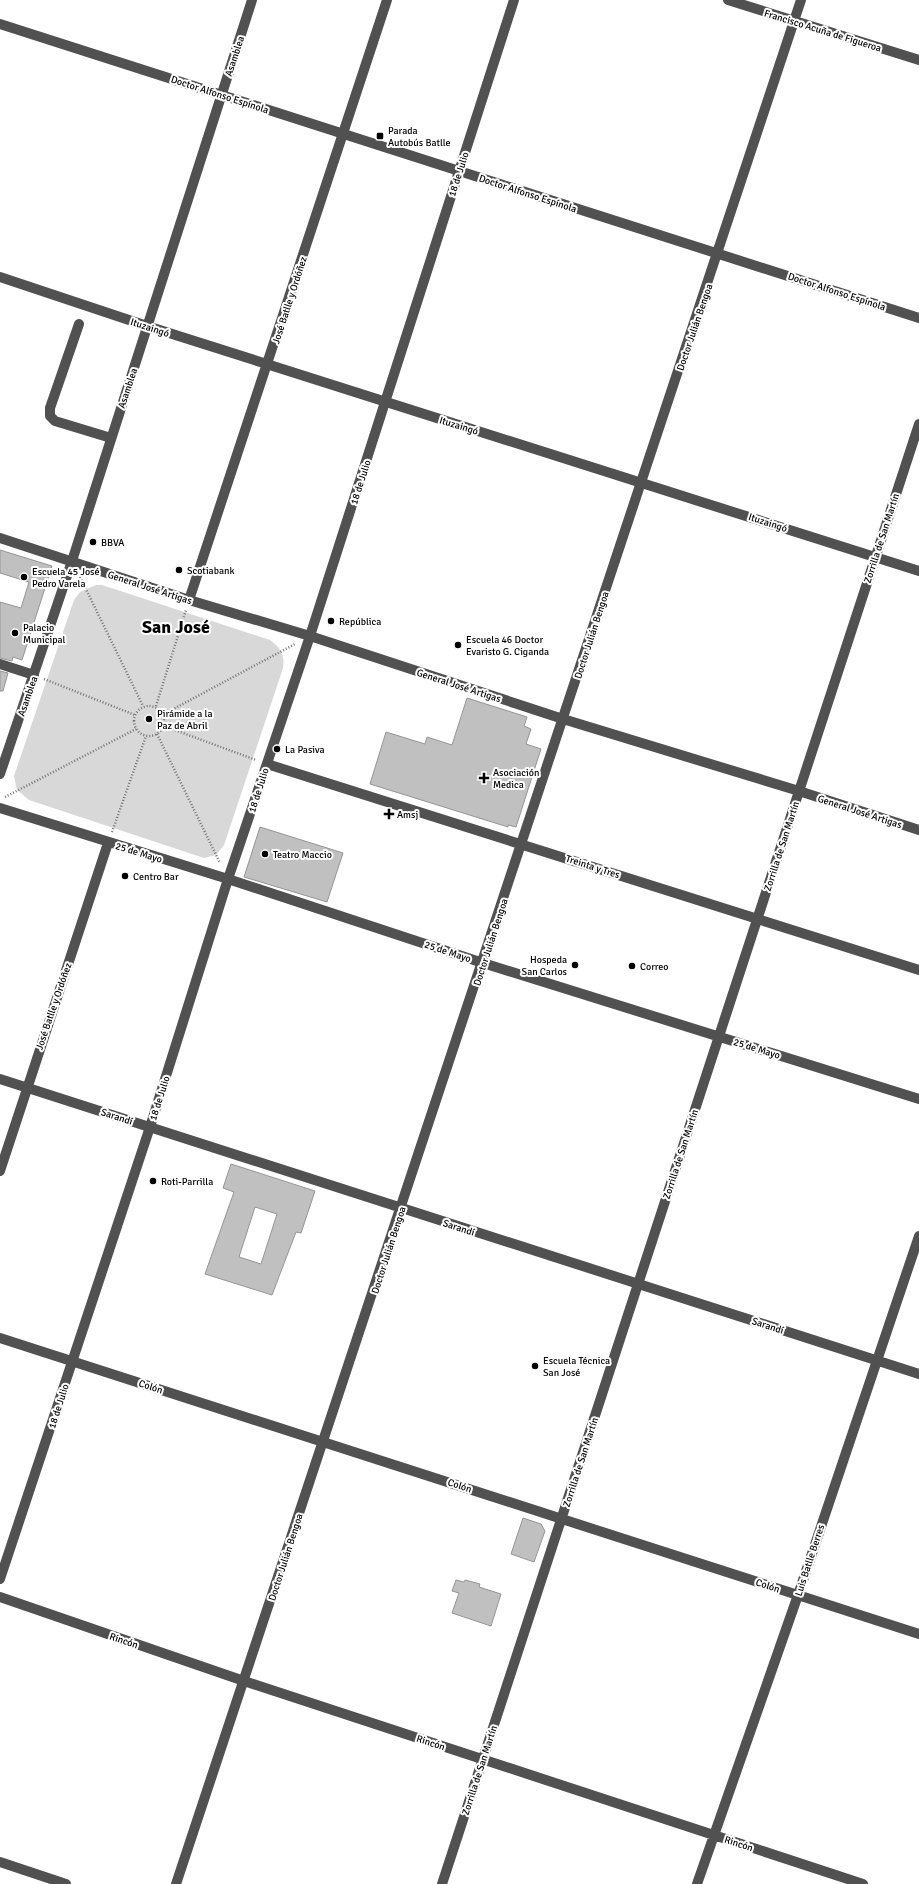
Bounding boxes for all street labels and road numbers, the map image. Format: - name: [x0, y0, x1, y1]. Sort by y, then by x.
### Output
- street label: Francisco Acuña de Figueroa: [763, 7, 883, 55]
- street label: Asamblea: [223, 35, 247, 78]
- street label: Doctor Alfonso Espínola: [169, 73, 270, 116]
- street label: 18 de Julio: [446, 150, 472, 198]
- street label: Doctor Alfonso Espínola: [477, 172, 578, 215]
- street label: José Batlle y Ordóñez: [270, 255, 310, 345]
- street label: Doctor Alfonso Espínola: [786, 270, 887, 313]
- street label: Doctor Julián Bengoa: [674, 282, 715, 372]
- street label: Ituzaingó: [129, 316, 171, 340]
- street label: Asamblea: [116, 367, 140, 410]
- street label: Ituzaingó: [438, 414, 480, 438]
- street label: 18 de Julio: [348, 458, 374, 506]
- street label: Zorrilla de San Martín: [862, 492, 902, 585]
- street label: Ituzaingó: [747, 511, 789, 535]
- street label: General José Artigas: [106, 569, 194, 607]
- street label: Doctor Julián Bengoa: [572, 590, 612, 681]
- street label: General José Artigas: [415, 667, 503, 705]
- street label: Asamblea: [15, 675, 40, 718]
- street label: 18 de Julio: [246, 766, 272, 814]
- street label: General José Artigas: [816, 793, 904, 831]
- street label: Zorrilla de San Martín: [762, 800, 802, 893]
- street label: 25 de Mayo: [114, 840, 164, 866]
- street label: Treinta y Tres: [564, 853, 622, 882]
- street label: Doctor Julián Bengoa: [471, 897, 511, 988]
- street label: 25 de Mayo: [423, 939, 473, 965]
- street label: José Batlle y Ordóñez: [33, 961, 75, 1051]
- street label: 25 de Mayo: [732, 1036, 782, 1062]
- street label: 18 de Julio: [147, 1074, 173, 1122]
- street label: Sarandí: [99, 1106, 134, 1128]
- street label: Zorrilla de San Martín: [661, 1108, 701, 1201]
- street label: Doctor Julián Bengoa: [369, 1205, 409, 1296]
- street label: Sarandí: [441, 1217, 476, 1239]
- street label: Sarandí: [750, 1315, 785, 1337]
- street label: Colón: [137, 1377, 164, 1396]
- street label: 18 de Julio: [46, 1382, 72, 1430]
- street label: Zorrilla de San Martín: [561, 1416, 601, 1509]
- street label: Colón: [446, 1476, 473, 1495]
- street label: Doctor Julián Bengoa: [266, 1512, 306, 1603]
- street label: Luis Batlle Berres: [793, 1522, 827, 1598]
- street label: Colón: [754, 1576, 781, 1595]
- street label: Rincón: [108, 1630, 140, 1651]
- street label: Zorrilla de San Martín: [460, 1724, 500, 1817]
- street label: Rincón: [415, 1733, 447, 1753]
- street label: Rincón: [723, 1834, 755, 1854]

